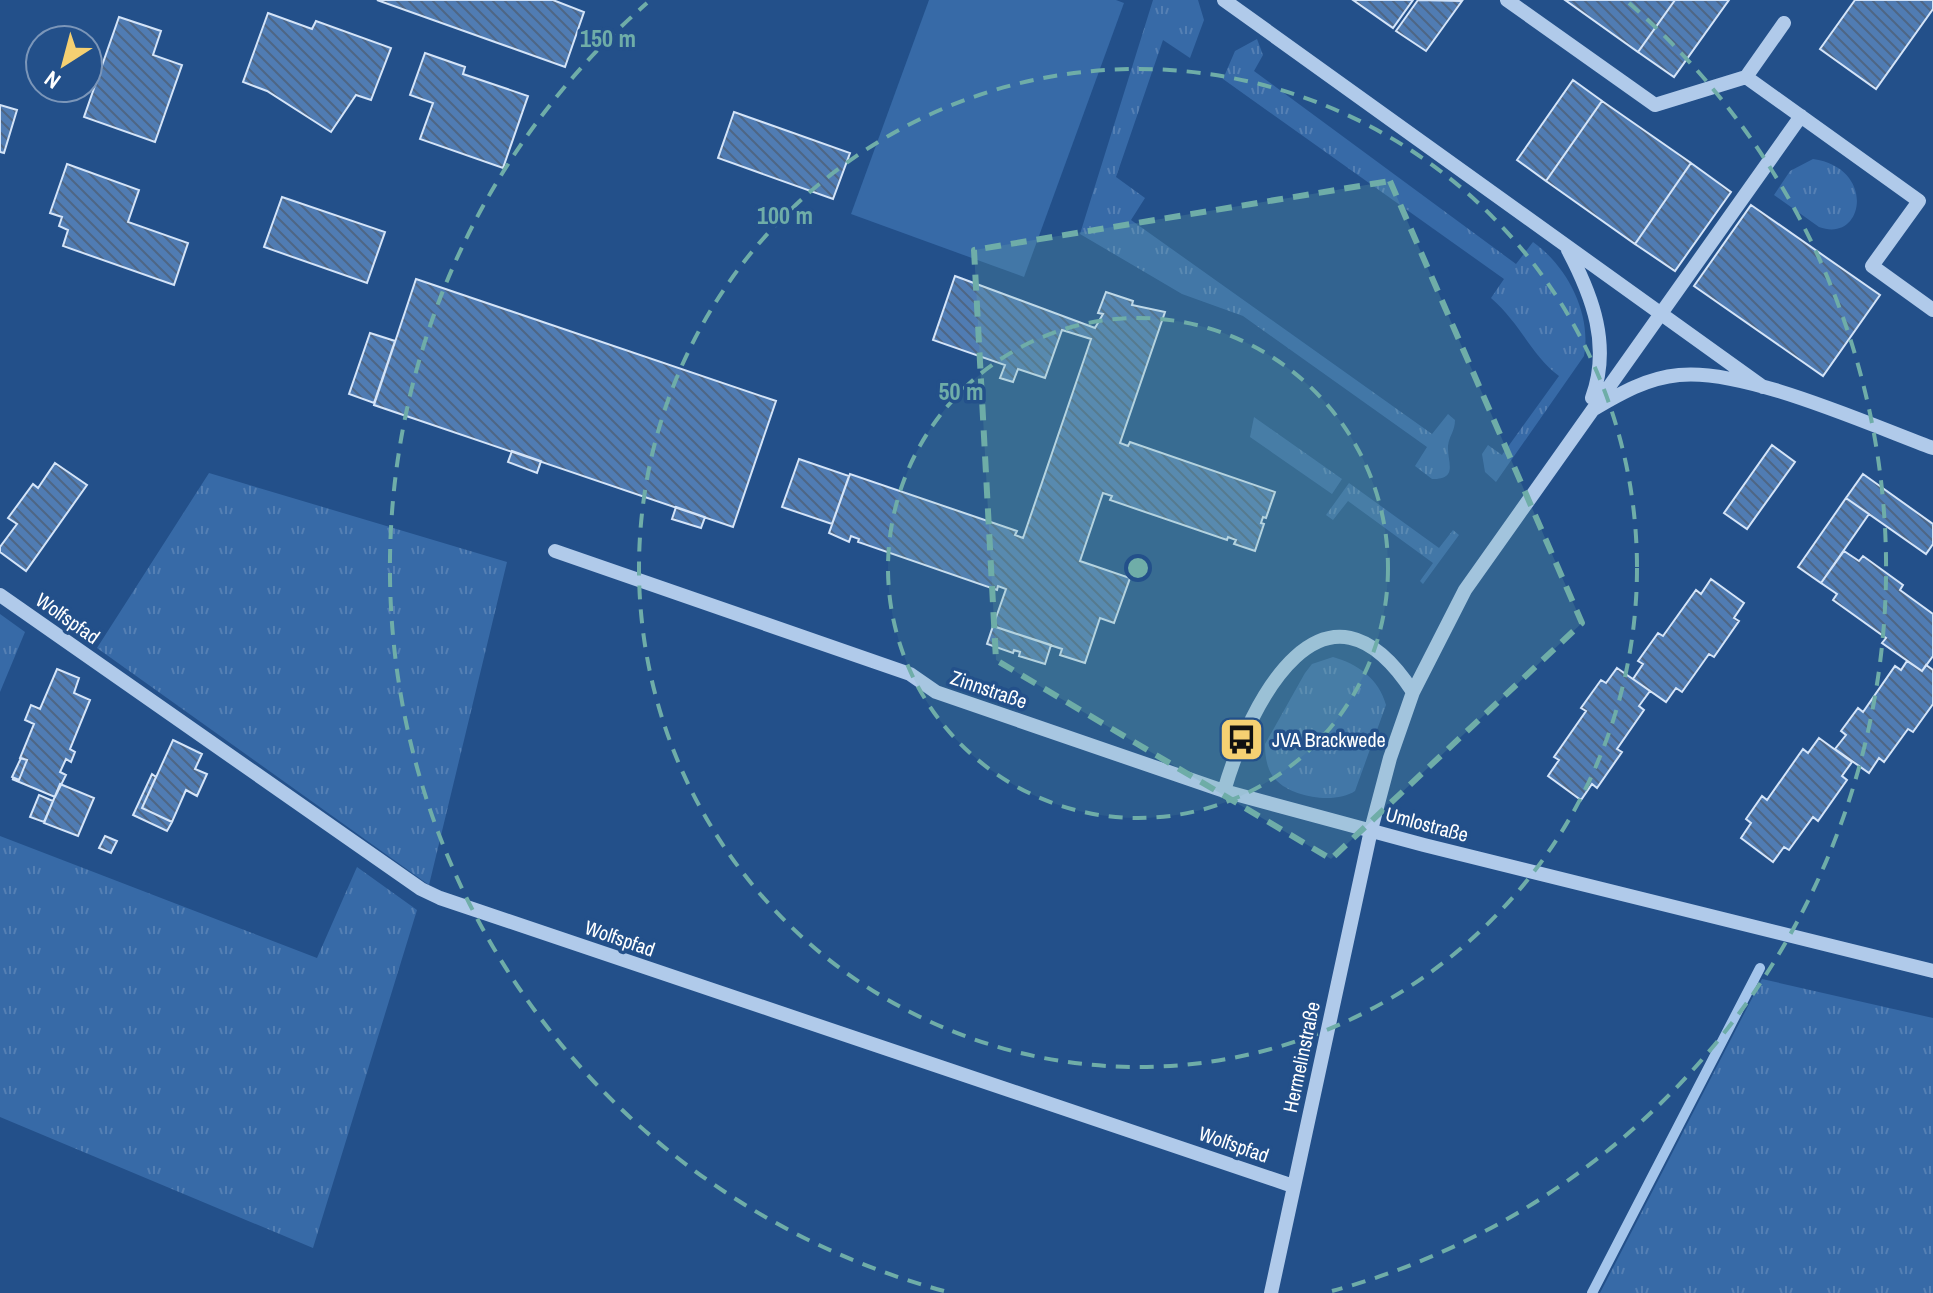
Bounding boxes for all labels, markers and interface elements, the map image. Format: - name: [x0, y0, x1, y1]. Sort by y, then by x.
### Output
- text: 150 m: [580, 22, 636, 54]
- north arrow: [24, 24, 104, 104]
- text: N: [38, 64, 66, 96]
- text: 100 m: [757, 199, 813, 231]
- text: 50 m: [939, 375, 983, 407]
- centre of rings: [1124, 554, 1152, 582]
- street label: Wolfspfad: [31, 586, 105, 650]
- street label: Zinnstraße: [947, 663, 1031, 715]
- bus stop icon: JVA Brackwede: [1217, 715, 1265, 763]
- place label: JVA Brackwede: [1272, 726, 1386, 753]
- street label: Umlostraße: [1383, 800, 1471, 848]
- street label: Wolfspfad: [581, 913, 659, 963]
- street label: Hermelinstraße: [1276, 999, 1326, 1115]
- street label: Wolfspfad: [1195, 1119, 1273, 1169]

